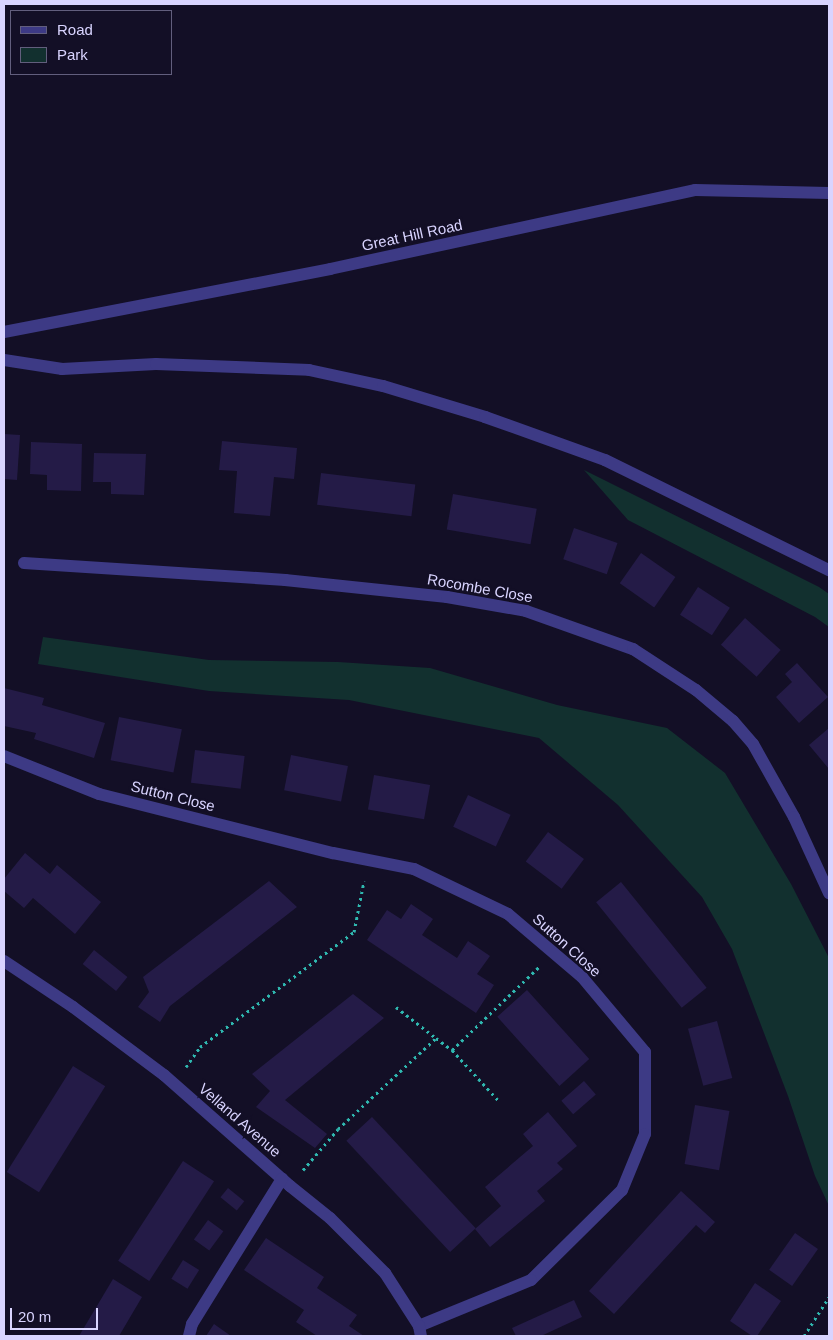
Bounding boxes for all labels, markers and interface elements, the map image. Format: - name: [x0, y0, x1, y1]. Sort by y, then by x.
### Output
- legend: [10, 10, 172, 75]
- text: Road: [57, 21, 93, 38]
- text: Park: [57, 46, 88, 63]
- street label: Great Hill Road: [360, 216, 464, 254]
- street label: Rocombe Close: [426, 570, 534, 606]
- street label: Sutton Close: [129, 777, 217, 815]
- street label: Sutton Close: [529, 910, 605, 980]
- street label: Velland Avenue: [195, 1079, 285, 1161]
- scale bar: [12, 1298, 100, 1330]
- text: 20 m: [18, 1308, 51, 1325]

